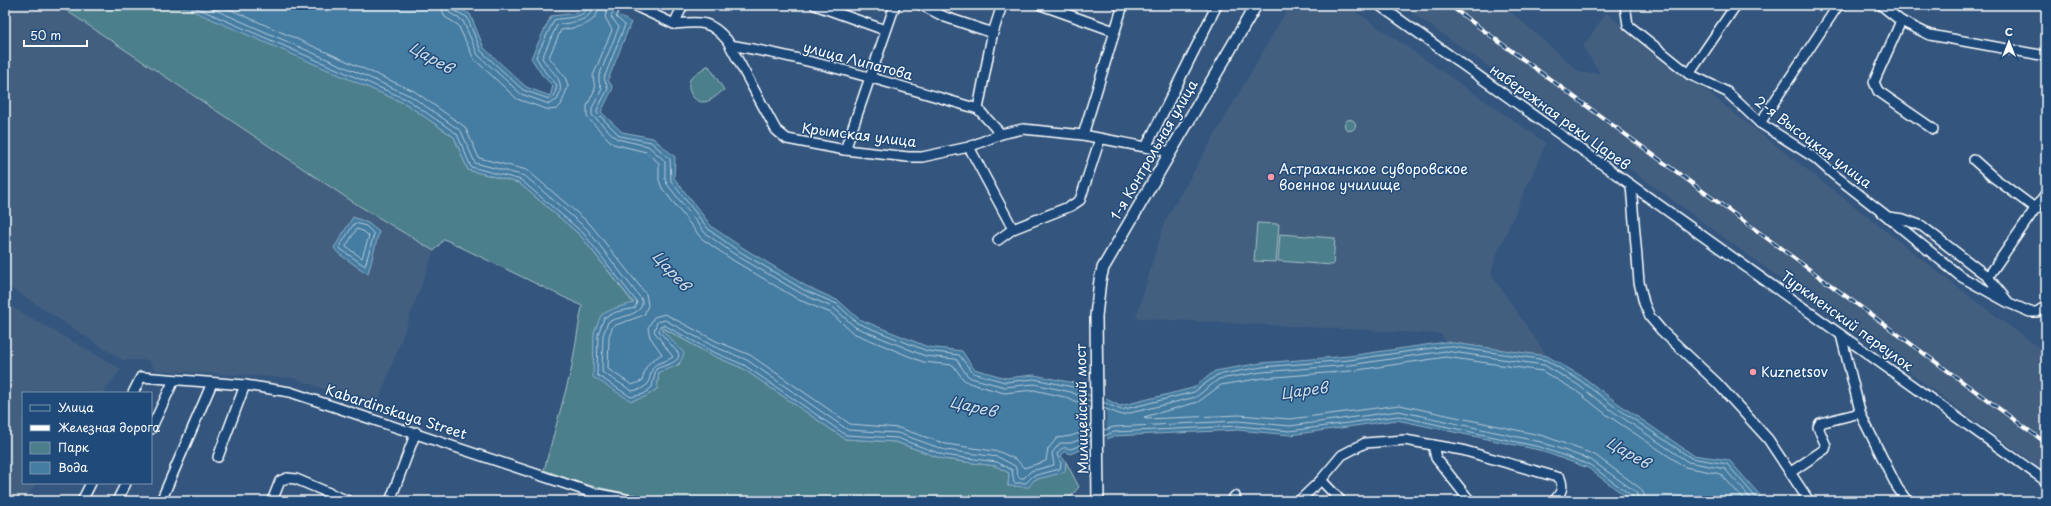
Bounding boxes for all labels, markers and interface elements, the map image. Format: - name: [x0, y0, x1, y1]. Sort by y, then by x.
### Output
- scale bar: [24, 22, 87, 48]
- north arrow: [1989, 22, 2029, 62]
- text: С: [2005, 23, 2013, 40]
- text: 50 m: [30, 26, 61, 44]
- water label: Царев: [405, 35, 460, 80]
- street label: улица Липатова: [801, 36, 916, 85]
- street label: набережная реки Царев: [1486, 58, 1635, 175]
- street label: 1-я Контрольная улица: [1105, 75, 1203, 224]
- street label: 2-я Высоцкая улица: [1750, 90, 1876, 193]
- street label: Крымская улица: [800, 117, 918, 152]
- place label: Астраханское суворовское военное училище: [1279, 158, 1468, 195]
- marker: Астраханское суворовское военное училище: [1266, 172, 1276, 182]
- water label: Царев: [648, 245, 698, 297]
- street label: Туркменский переулок: [1777, 265, 1918, 376]
- street label: Милицейский мост: [1070, 343, 1093, 474]
- place label: Kuznetsov: [1761, 361, 1828, 382]
- marker: Kuznetsov: [1748, 367, 1758, 377]
- water label: Царев: [1279, 375, 1331, 404]
- street label: Kabardinskaya Street: [323, 379, 470, 444]
- water label: Царев: [948, 389, 1001, 423]
- legend: [22, 392, 152, 484]
- text: Улица: [58, 398, 94, 416]
- text: Железная дорога: [58, 418, 161, 436]
- water label: Царев: [1602, 430, 1657, 475]
- text: Парк: [58, 438, 90, 456]
- text: Вода: [58, 458, 88, 476]

